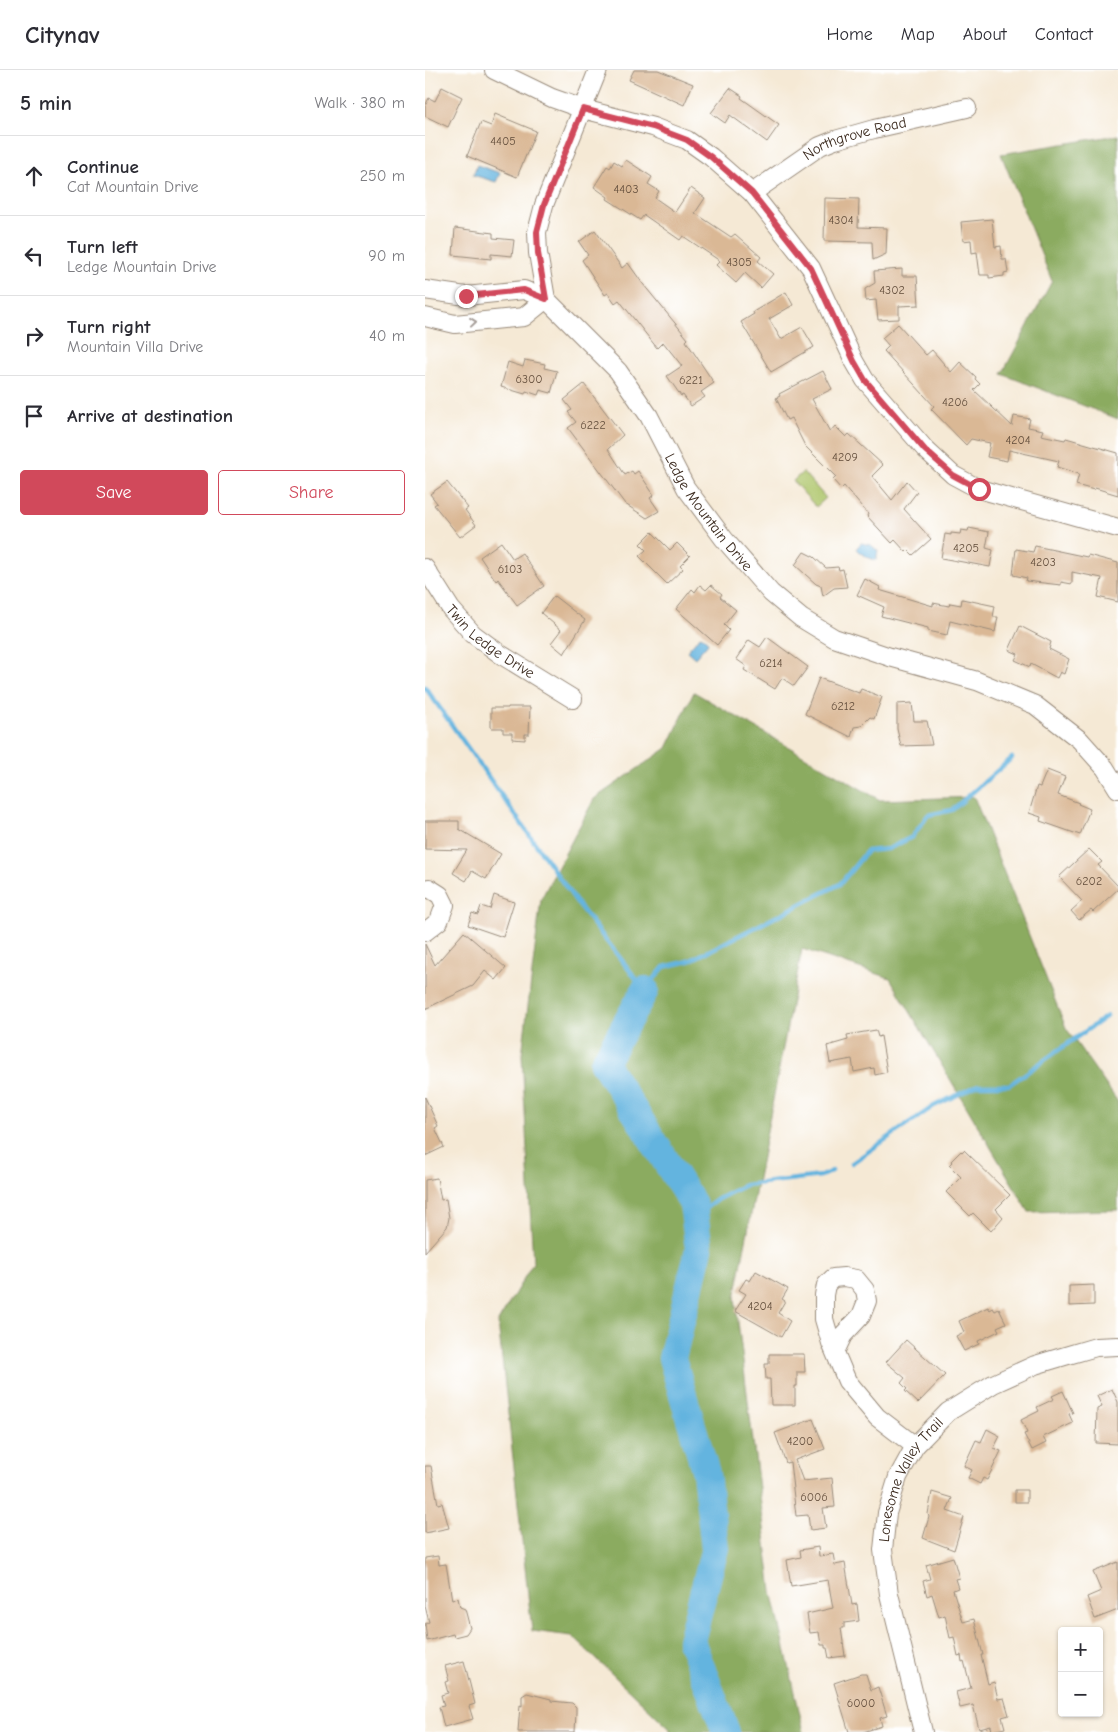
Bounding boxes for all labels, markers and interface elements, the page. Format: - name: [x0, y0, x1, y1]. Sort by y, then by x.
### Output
- text: Citynav: [25, 21, 100, 49]
- text: Home: [826, 24, 873, 45]
- text: Map: [901, 24, 935, 45]
- text: About: [963, 24, 1007, 45]
- text: Contact: [1035, 24, 1093, 45]
- text: 5 min: [20, 91, 72, 115]
- text: Walk · 380 m: [315, 94, 405, 112]
- street label: Northgrove Road: [799, 113, 908, 164]
- house number: 4405: [490, 134, 516, 148]
- text: Continue: [67, 156, 139, 178]
- icon: ahead: [20, 162, 48, 190]
- text: 250 m: [360, 167, 405, 185]
- text: Cat Mountain Drive: [67, 178, 199, 196]
- house number: 4403: [614, 182, 639, 196]
- house number: 4304: [829, 213, 854, 227]
- text: Turn left: [67, 236, 138, 258]
- icon: left: [20, 242, 48, 270]
- text: 90 m: [368, 247, 405, 265]
- house number: 4305: [726, 255, 752, 269]
- text: Ledge Mountain Drive: [67, 258, 217, 276]
- house number: 4302: [879, 283, 905, 297]
- route end: [455, 285, 478, 308]
- text: Turn right: [67, 316, 151, 338]
- one-way arrow: [469, 317, 477, 328]
- icon: right: [20, 322, 48, 350]
- text: 40 m: [369, 327, 405, 345]
- text: Mountain Villa Drive: [67, 338, 203, 356]
- house number: 6300: [515, 372, 543, 386]
- house number: 6221: [679, 373, 703, 387]
- house number: 4206: [942, 395, 968, 409]
- icon: arrive: [20, 402, 48, 430]
- text: Arrive at destination: [67, 405, 233, 427]
- house number: 6222: [580, 418, 606, 432]
- house number: 4204: [1005, 433, 1031, 447]
- street label: Ledge Mountain Drive: [661, 450, 757, 575]
- house number: 4209: [832, 450, 858, 464]
- button: Save: [20, 470, 208, 515]
- button: Share: [218, 470, 405, 515]
- route start: [968, 478, 991, 501]
- house number: 4205: [953, 541, 979, 555]
- house number: 4203: [1030, 555, 1056, 569]
- house number: 6103: [498, 562, 522, 576]
- street label: Twin Ledge Drive: [442, 601, 538, 682]
- house number: 6214: [759, 656, 783, 670]
- house number: 6212: [831, 699, 855, 713]
- house number: 6202: [1076, 874, 1102, 888]
- house number: 4204: [747, 1299, 773, 1313]
- street label: Lonesome Valley Trail: [875, 1413, 947, 1543]
- house number: 4200: [787, 1434, 813, 1448]
- house number: 6006: [800, 1490, 828, 1504]
- map controls: [1058, 1627, 1103, 1717]
- button: +: [1058, 1627, 1103, 1672]
- button: −: [1058, 1672, 1103, 1717]
- house number: 6000: [847, 1696, 875, 1710]

